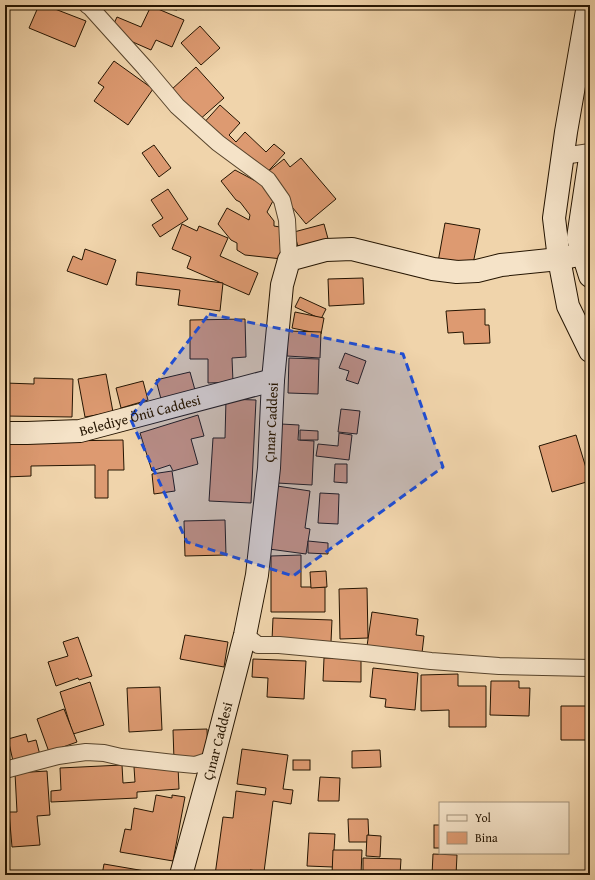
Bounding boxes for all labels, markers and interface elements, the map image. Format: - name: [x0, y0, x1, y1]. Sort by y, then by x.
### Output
- street label: Çınar Caddesi: [259, 382, 283, 463]
- street label: Belediye Önü Caddesi: [77, 389, 203, 441]
- street label: Çınar Caddesi: [198, 700, 237, 782]
- legend: [439, 802, 569, 854]
- text: Yol: [475, 809, 492, 826]
- text: Bina: [475, 829, 498, 846]

